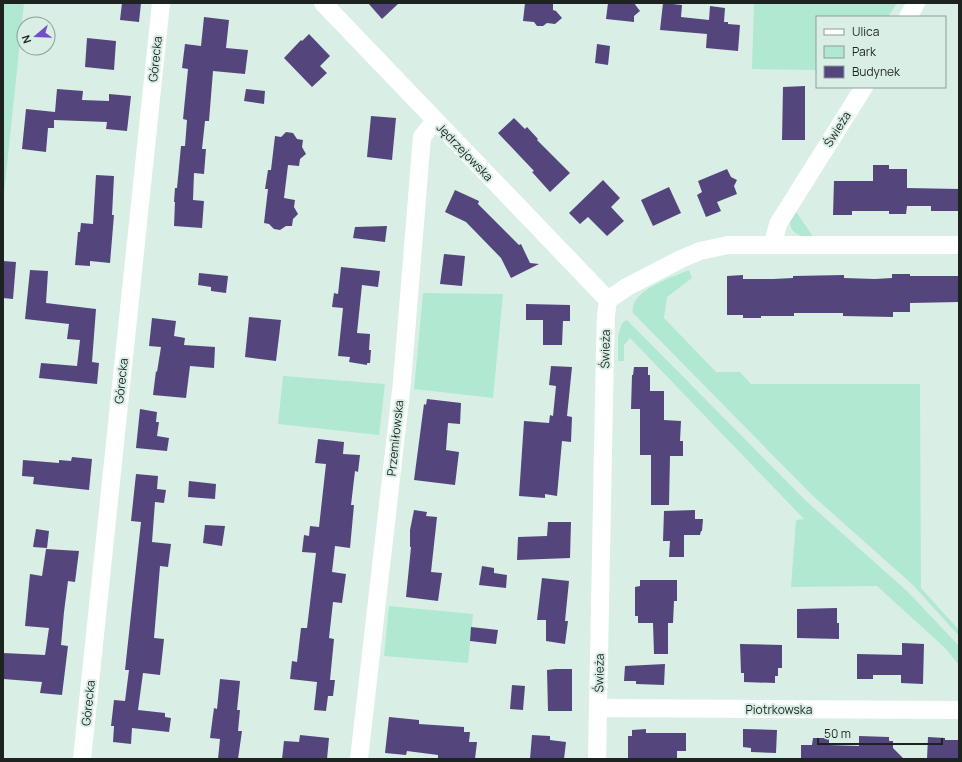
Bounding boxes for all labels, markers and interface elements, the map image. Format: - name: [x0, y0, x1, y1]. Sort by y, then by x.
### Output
- north arrow: [16, 16, 56, 56]
- legend: [816, 16, 946, 88]
- text: Ulica: [852, 23, 879, 40]
- text: N: [18, 33, 34, 46]
- street label: Górecka: [144, 35, 166, 83]
- text: Park: [852, 43, 877, 60]
- text: Budynek: [852, 63, 901, 80]
- street label: Świeża: [819, 108, 855, 150]
- street label: Jędrzejowska: [433, 119, 497, 185]
- street label: Świeża: [596, 329, 614, 369]
- street label: Górecka: [110, 357, 132, 405]
- street label: Przemiłowska: [383, 399, 407, 477]
- street label: Świeża: [590, 653, 608, 693]
- street label: Górecka: [77, 679, 99, 727]
- street label: Piotrkowska: [746, 701, 812, 718]
- scale bar: [818, 720, 942, 746]
- text: 50 m: [824, 725, 851, 742]

